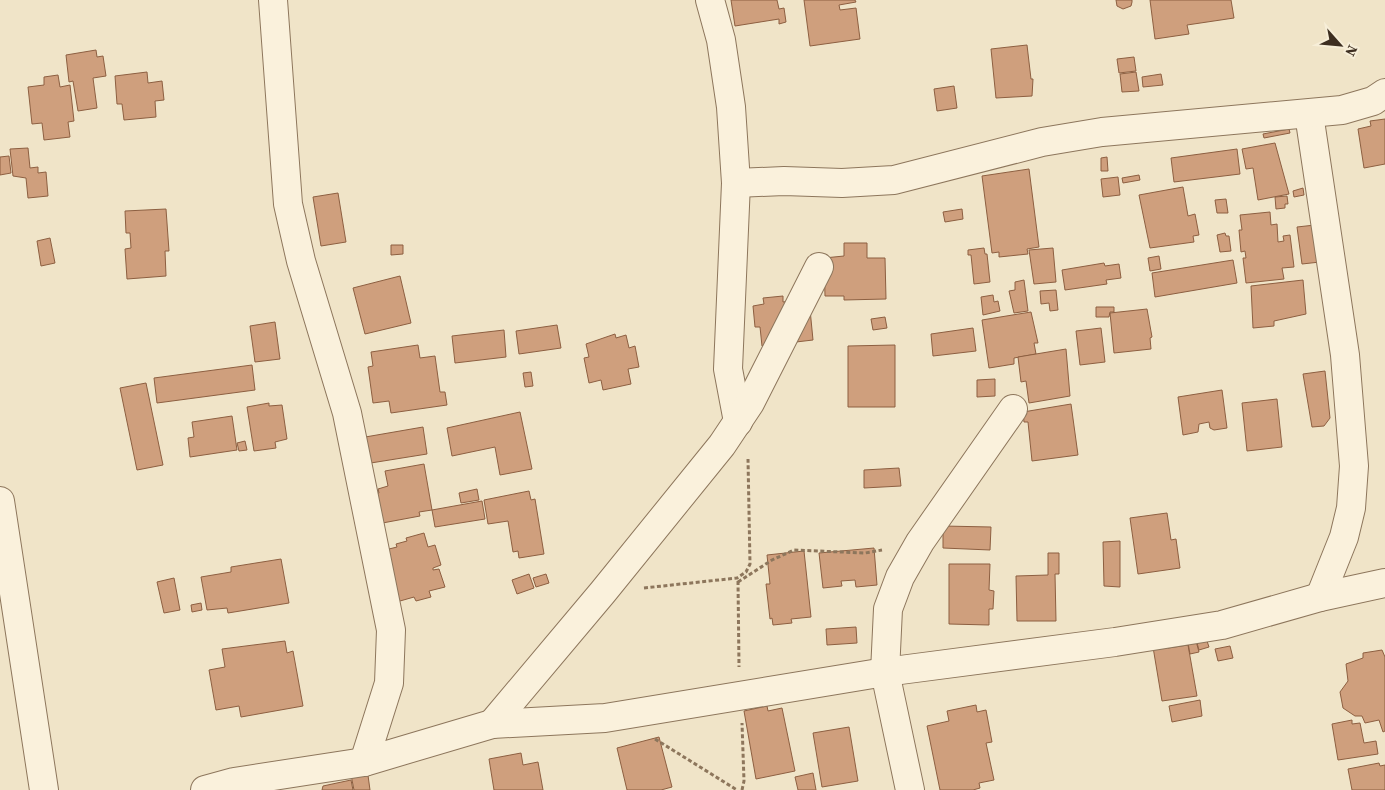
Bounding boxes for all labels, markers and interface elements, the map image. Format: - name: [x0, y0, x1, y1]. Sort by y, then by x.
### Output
- north arrow: [1315, 20, 1365, 70]
- text: N: [1340, 42, 1363, 60]

